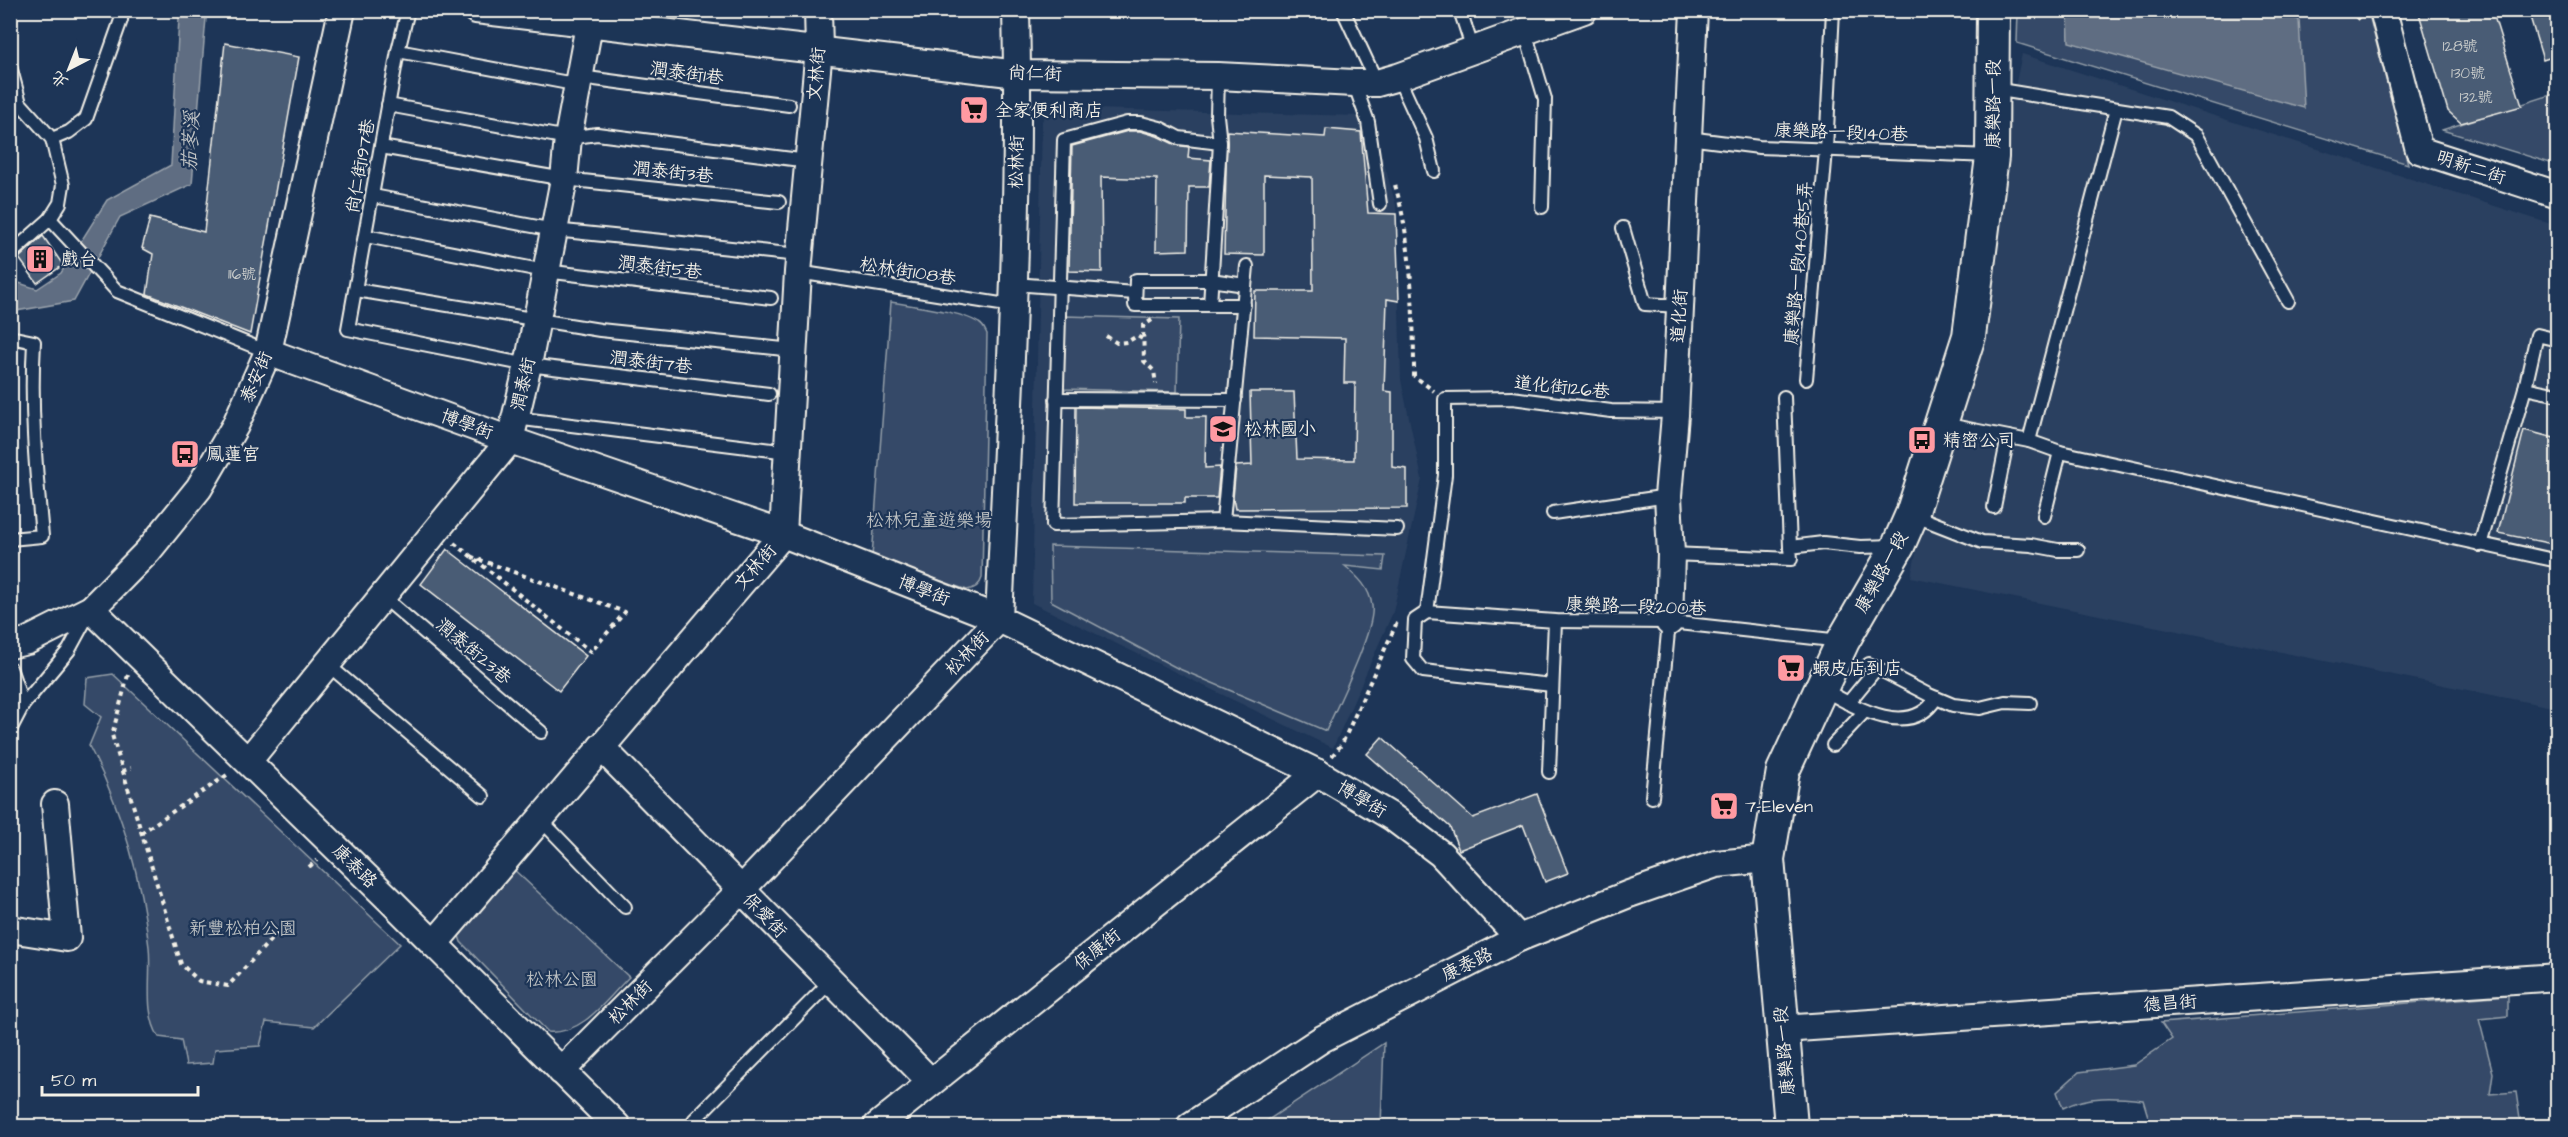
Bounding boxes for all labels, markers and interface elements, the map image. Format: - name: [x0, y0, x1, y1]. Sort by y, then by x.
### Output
- house number: 128號: [2442, 36, 2478, 57]
- north arrow: [39, 39, 99, 99]
- street label: 文林街: [802, 46, 831, 102]
- street label: 潤泰街1巷: [648, 56, 725, 91]
- street label: 康樂路一段: [1981, 59, 2006, 149]
- street label: 尚仁街: [1008, 60, 1062, 87]
- house number: 130號: [2451, 63, 2485, 84]
- text: 北: [46, 66, 73, 93]
- house number: 132號: [2459, 87, 2493, 108]
- supermarket icon: 全家便利商店: [958, 94, 990, 126]
- place label: 全家便利商店: [995, 98, 1103, 123]
- water label: 茄苳溪: [175, 109, 207, 172]
- street label: 尚仁街197巷: [340, 117, 381, 215]
- street label: 康樂路一段140巷: [1774, 118, 1908, 147]
- street label: 松林街: [1004, 135, 1029, 189]
- street label: 明新二街: [2433, 144, 2509, 190]
- street label: 潤泰街3巷: [631, 156, 715, 189]
- street label: 康樂路一段140巷5弄: [1779, 180, 1818, 346]
- building icon: 戲台: [24, 243, 56, 275]
- place label: 戲台: [61, 247, 97, 272]
- street label: 潤泰街5巷: [616, 250, 704, 285]
- street label: 松林街108巷: [858, 252, 958, 291]
- house number: 116號: [228, 264, 256, 285]
- street label: 道化街: [1666, 288, 1693, 344]
- street label: 潤泰街7巷: [608, 345, 694, 380]
- street label: 泰安街: [234, 347, 279, 407]
- street label: 潤泰街: [505, 355, 542, 413]
- street label: 道化街126巷: [1513, 370, 1611, 405]
- street label: 博學街: [437, 403, 496, 445]
- school or university icon: 松林國小: [1207, 413, 1239, 445]
- place label: 松林國小: [1244, 417, 1316, 442]
- bus stop icon: 精密公司: [1906, 424, 1938, 456]
- place label: 精密公司: [1943, 428, 2015, 453]
- bus stop icon: 鳳蓮宮: [169, 438, 201, 470]
- place label: 鳳蓮宮: [206, 442, 260, 467]
- park label: 松林兒童遊樂場: [866, 508, 992, 533]
- street label: 康樂路一段: [1849, 527, 1914, 618]
- street label: 文林街: [728, 539, 783, 596]
- street label: 博學街: [894, 569, 954, 612]
- street label: 康樂路一段200巷: [1565, 592, 1707, 621]
- street label: 潤泰街23巷: [431, 612, 517, 690]
- street label: 松林街: [940, 625, 995, 681]
- supermarket icon: 蝦皮店到店: [1775, 652, 1807, 684]
- place label: 蝦皮店到店: [1812, 656, 1902, 681]
- street label: 博學街: [1332, 775, 1391, 824]
- supermarket icon: 7-Eleven: [1708, 790, 1740, 822]
- place label: 7-Eleven: [1745, 794, 1813, 819]
- street label: 康泰路: [327, 839, 383, 894]
- street label: 保愛街: [737, 887, 792, 943]
- park label: 新豐松柏公園: [189, 916, 297, 941]
- street label: 保康街: [1068, 923, 1126, 976]
- street label: 康泰路: [1437, 941, 1497, 988]
- park label: 松林公園: [526, 967, 598, 992]
- street label: 松林街: [602, 974, 658, 1030]
- street label: 德昌街: [2142, 989, 2198, 1018]
- street label: 康樂路一段: [1768, 1005, 1801, 1097]
- scale bar: [42, 1059, 198, 1097]
- text: 50 m: [51, 1068, 96, 1093]

